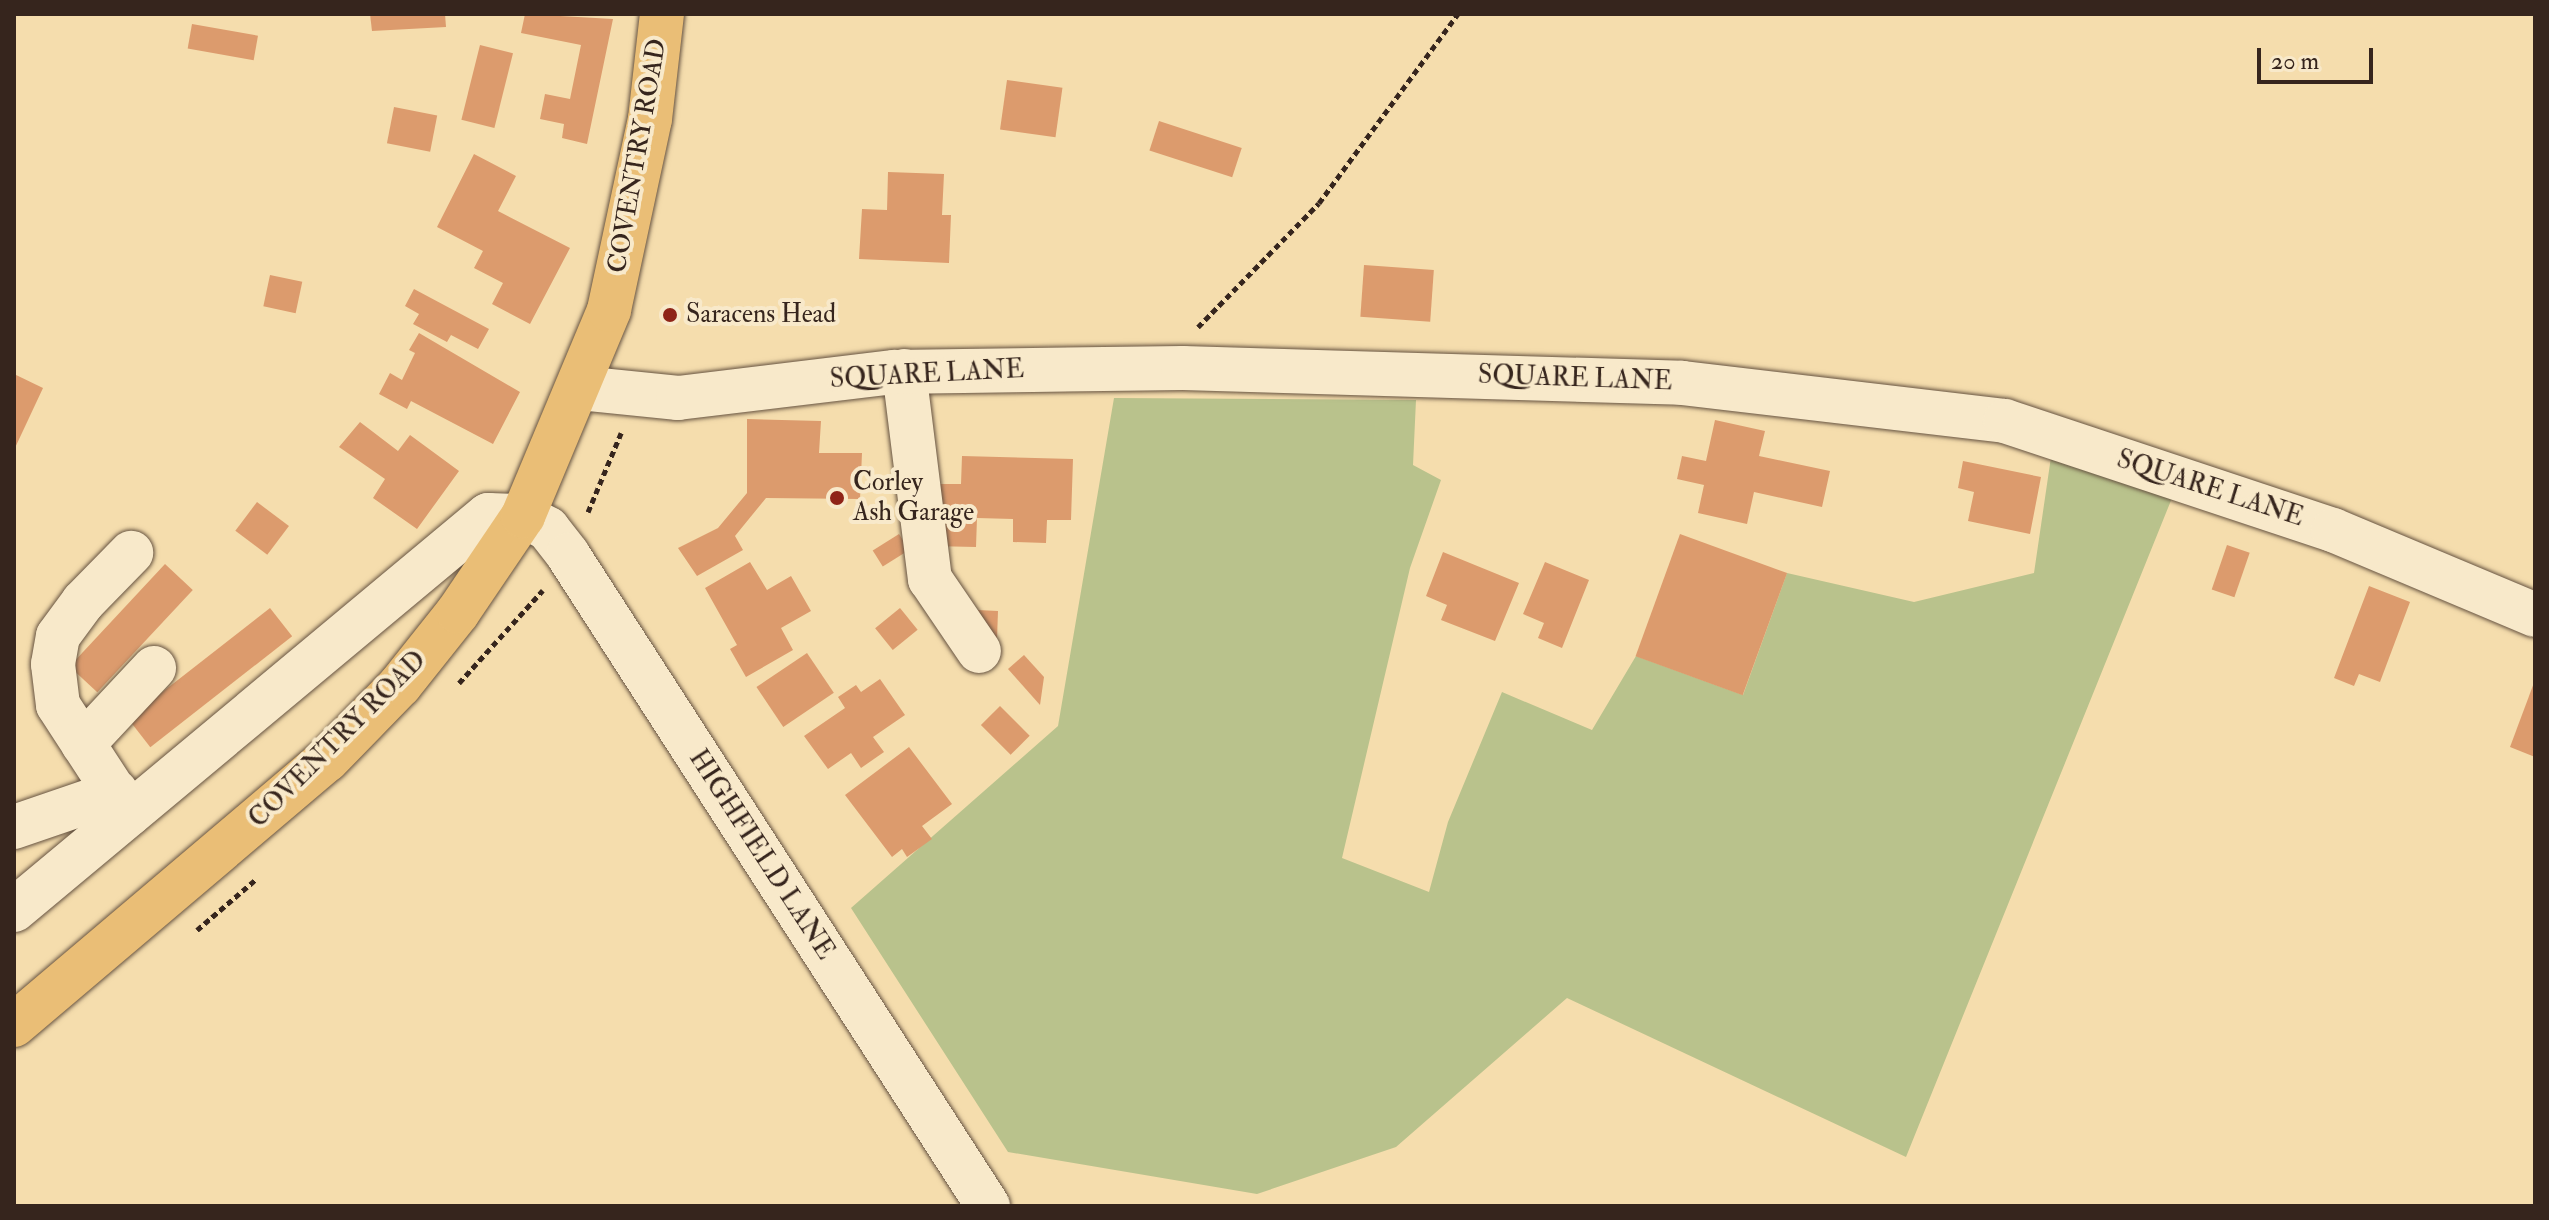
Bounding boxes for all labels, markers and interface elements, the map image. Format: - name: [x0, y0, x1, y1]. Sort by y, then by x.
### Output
- scale bar: [2261, 32, 2377, 82]
- street label: COVENTRY ROAD: [602, 37, 674, 275]
- text: 20 m: [2271, 46, 2319, 77]
- place label: Saracens Head: [686, 299, 836, 331]
- marker: Saracens Head: [661, 306, 679, 324]
- street label: SQUARE LANE: [829, 354, 1025, 396]
- street label: SQUARE LANE: [1477, 360, 1673, 398]
- street label: SQUARE LANE: [2113, 444, 2307, 534]
- place label: Corley Ash Garage: [853, 467, 974, 528]
- marker: Corley Ash Garage: [828, 489, 846, 507]
- street label: COVENTRY ROAD: [243, 645, 433, 835]
- street label: HIGHFIELD LANE: [682, 744, 840, 966]

